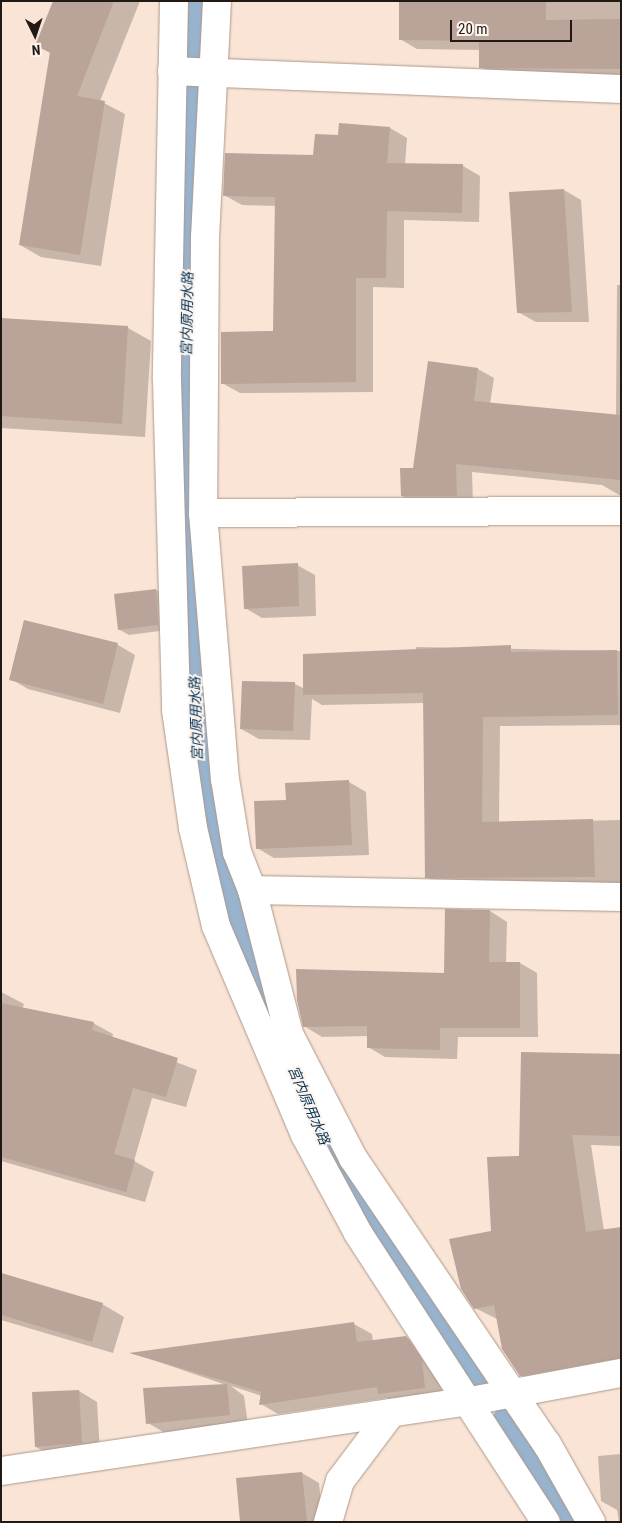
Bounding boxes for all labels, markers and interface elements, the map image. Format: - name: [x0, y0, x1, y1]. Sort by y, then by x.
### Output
- north arrow: [10, 10, 60, 60]
- scale bar: [452, 10, 574, 42]
- text: 20 m: [458, 20, 488, 38]
- text: N: [31, 42, 41, 58]
- water label: 宮内原用水路: [178, 272, 196, 356]
- water label: 宮内原用水路: [186, 677, 206, 761]
- water label: 宮内原用水路: [285, 1063, 333, 1147]

